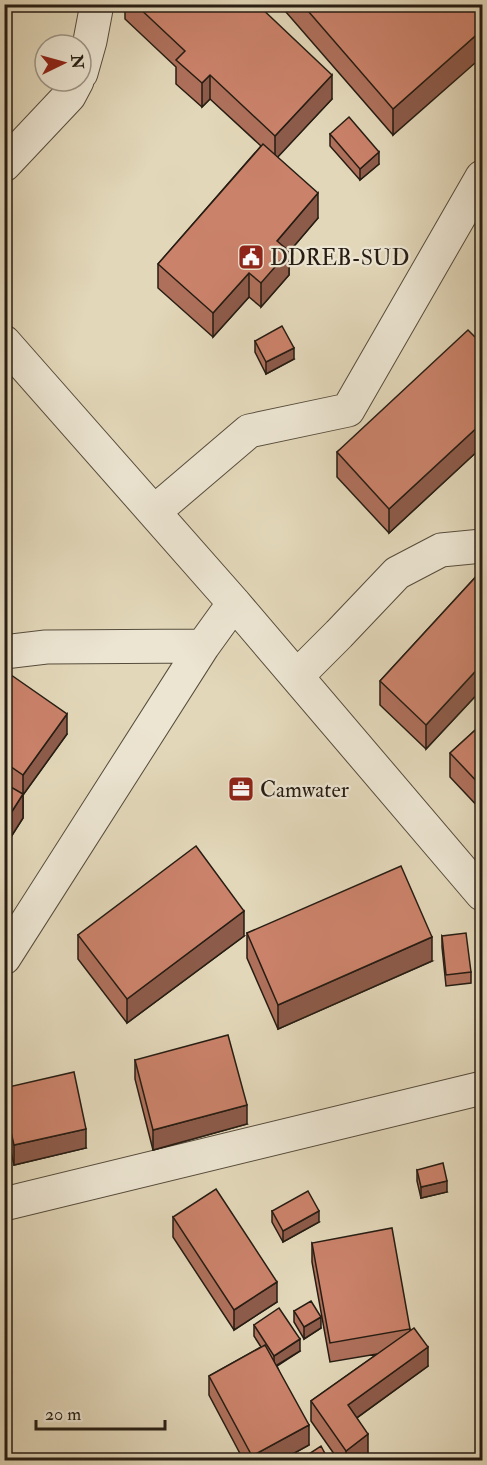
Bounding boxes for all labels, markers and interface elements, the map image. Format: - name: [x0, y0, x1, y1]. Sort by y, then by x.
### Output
- north arrow: [33, 33, 93, 93]
- text: N: [66, 53, 88, 70]
- public building icon: DDREB-SUD: [236, 242, 266, 272]
- place label: DDREB-SUD: [270, 244, 409, 272]
- office icon: Camwater: [226, 774, 256, 804]
- place label: Camwater: [260, 776, 350, 804]
- scale bar: [36, 1393, 165, 1431]
- text: 20 m: [45, 1403, 81, 1426]

